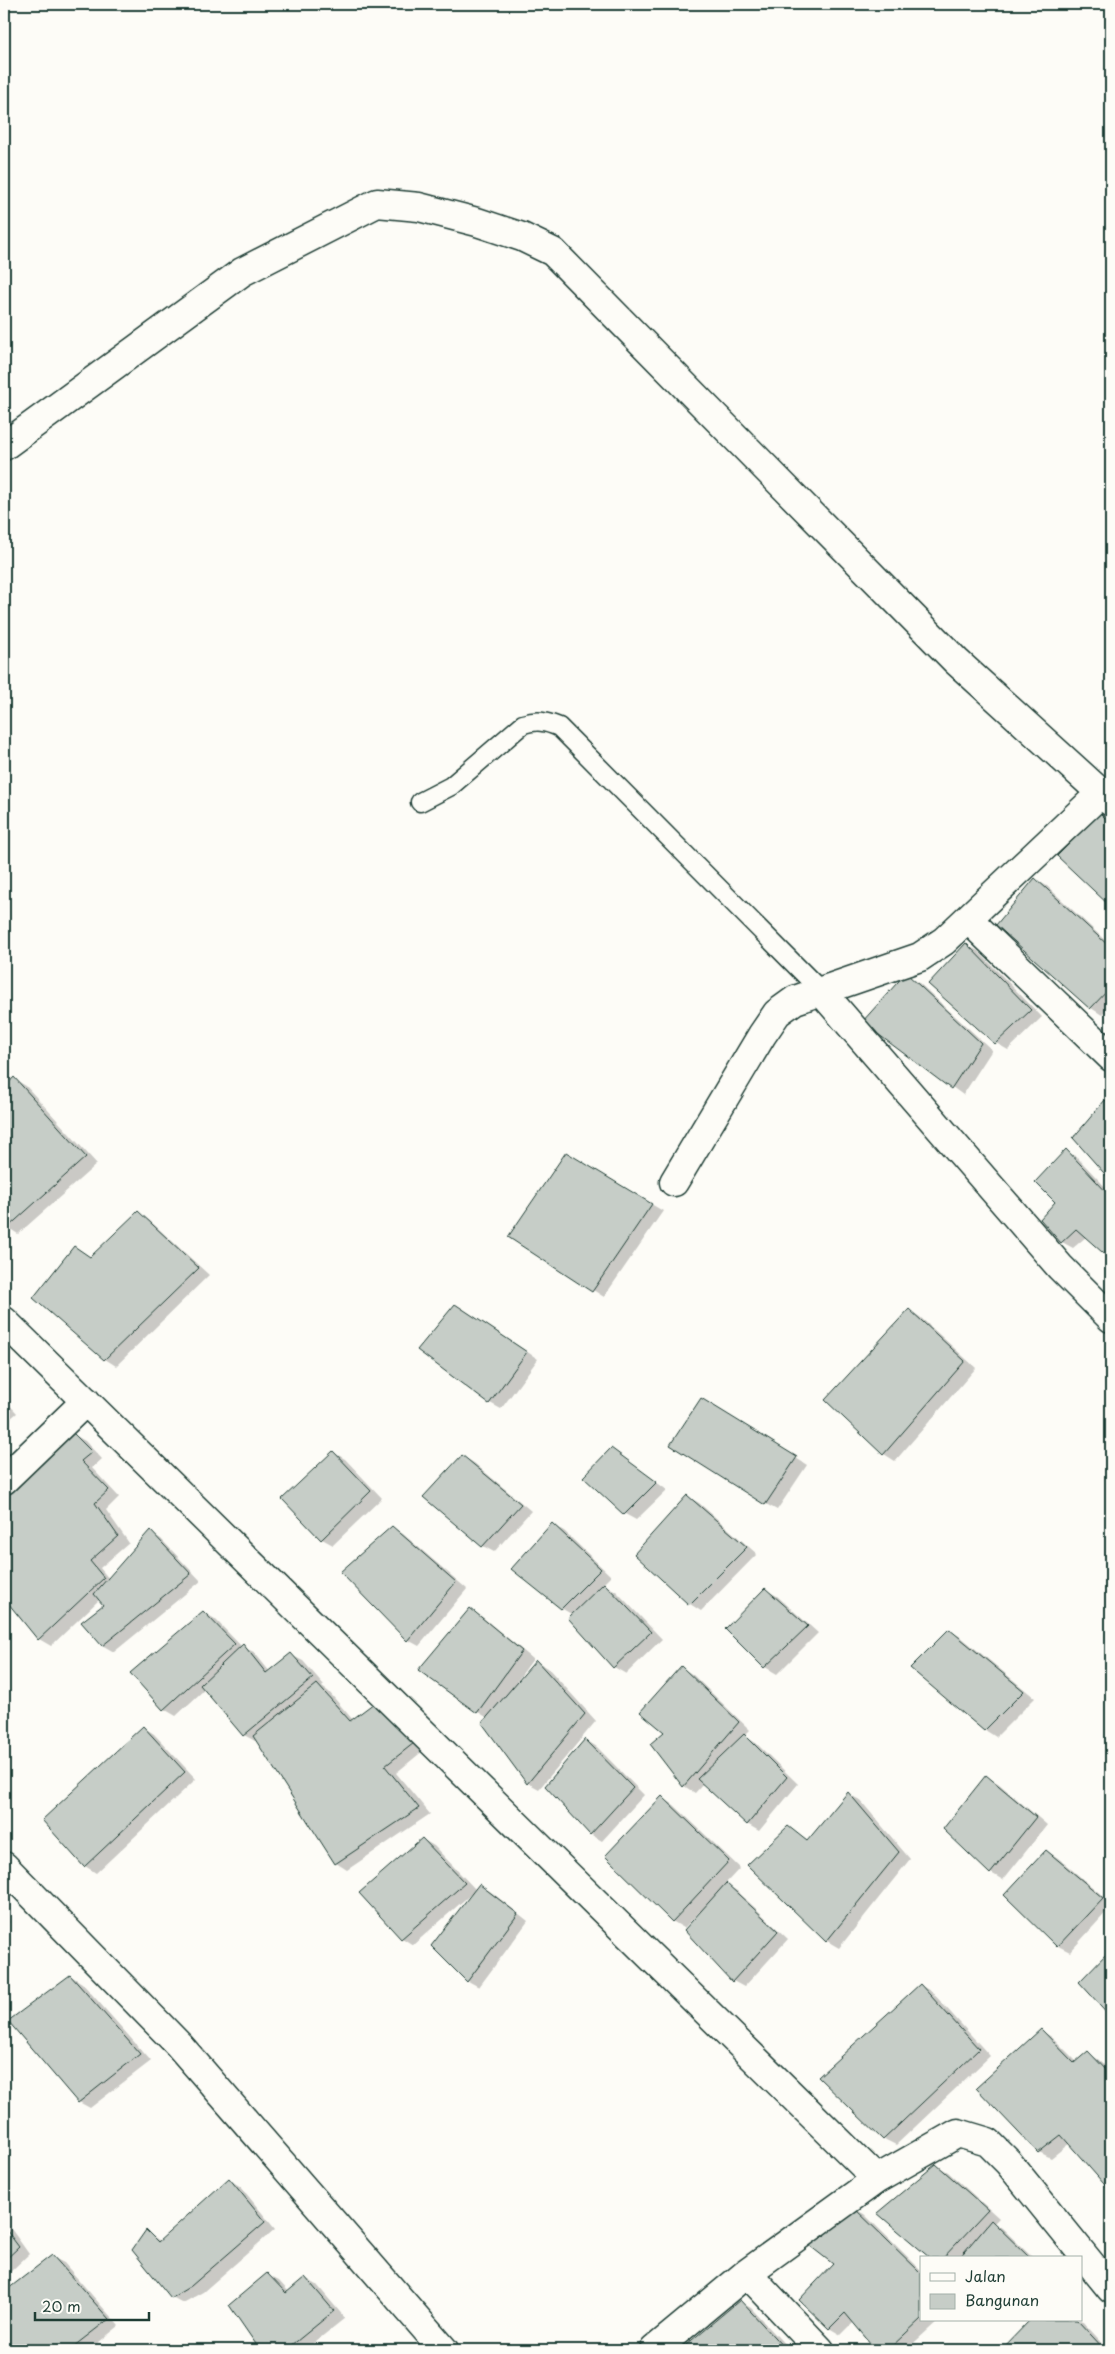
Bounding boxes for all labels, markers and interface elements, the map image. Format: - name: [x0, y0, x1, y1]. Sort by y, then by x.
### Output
- legend: [920, 2256, 1082, 2322]
- text: Jalan: [965, 2264, 1006, 2287]
- text: Bangunan: [965, 2288, 1039, 2311]
- scale bar: [35, 2289, 149, 2321]
- text: 20 m: [42, 2294, 81, 2317]

